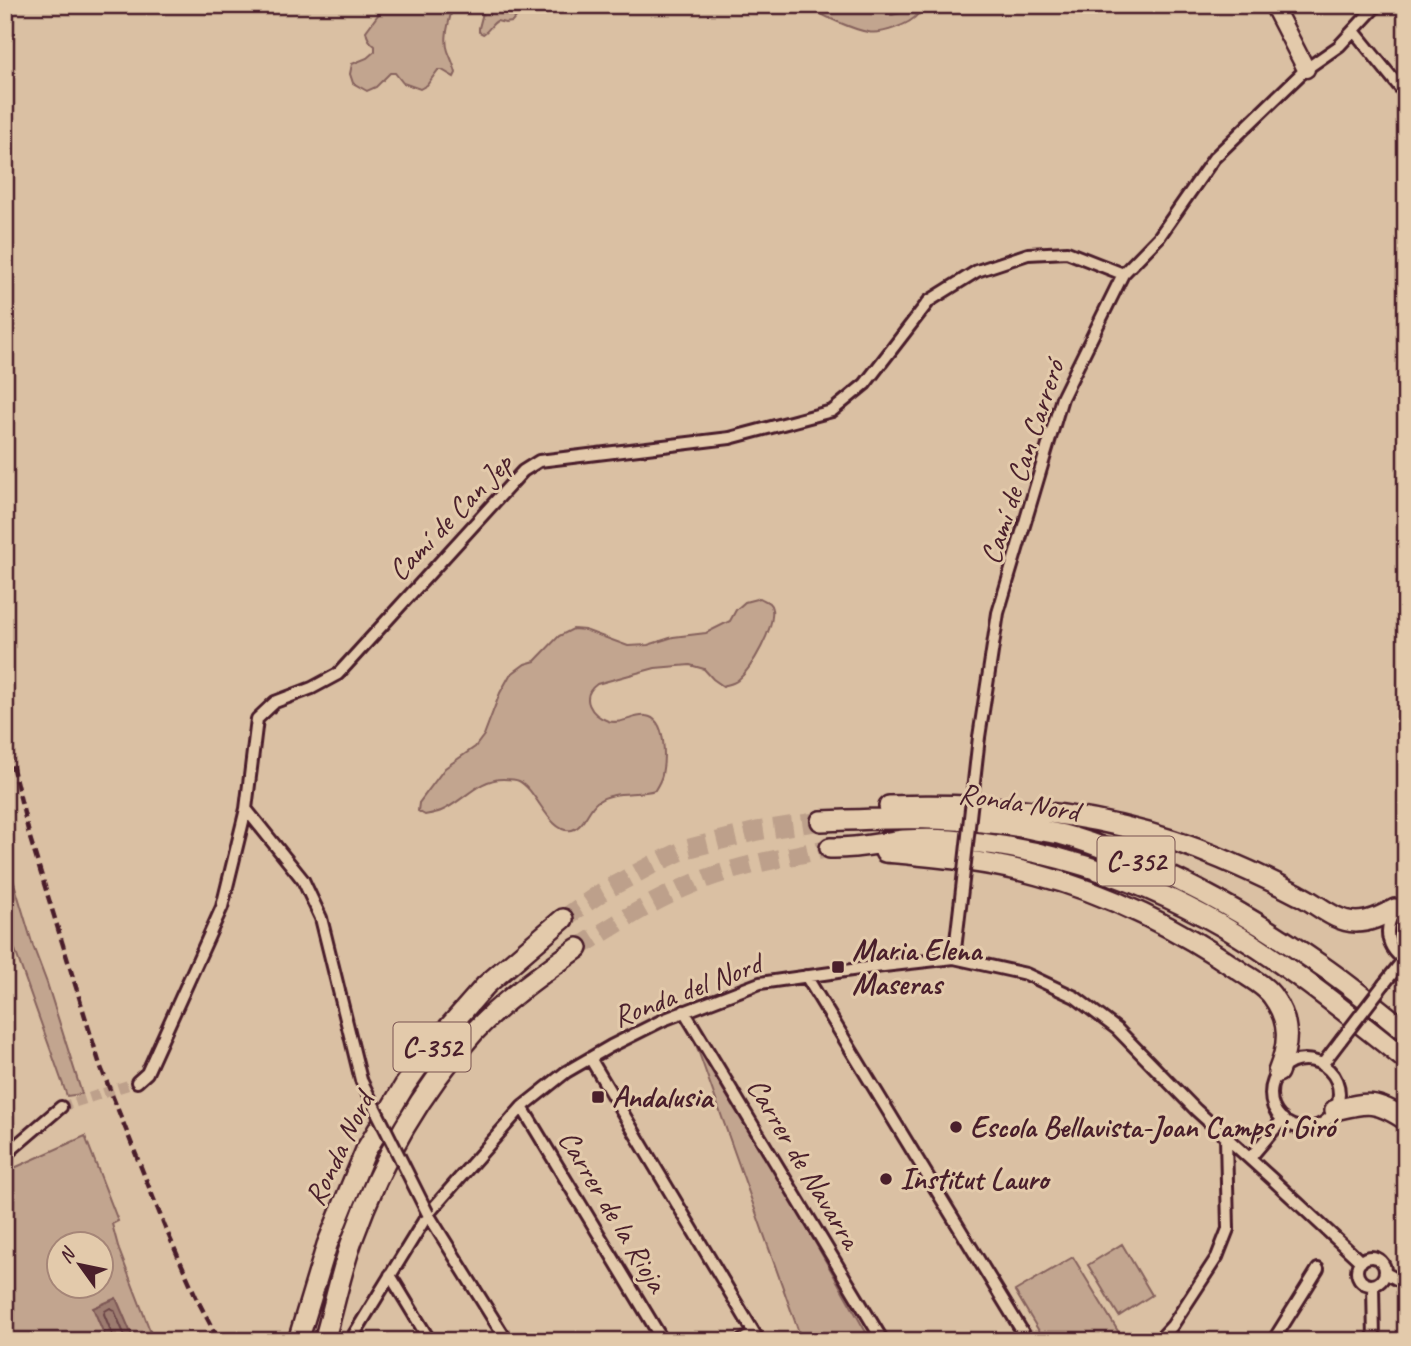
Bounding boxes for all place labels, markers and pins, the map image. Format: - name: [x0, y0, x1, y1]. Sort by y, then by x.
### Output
- place label: Maria Elena Maseras: [852, 931, 984, 1003]
- marker: Maria Elena Maseras: [830, 959, 846, 975]
- place label: Andalusia: [612, 1078, 715, 1116]
- marker: Andalusia: [590, 1089, 606, 1105]
- place label: Escola Bellavista-Joan Camps i Giró: [970, 1108, 1339, 1146]
- marker: Escola Bellavista-Joan Camps i Giró: [948, 1119, 964, 1135]
- place label: Institut Lauro: [900, 1160, 1052, 1198]
- marker: Institut Lauro: [878, 1171, 894, 1187]

